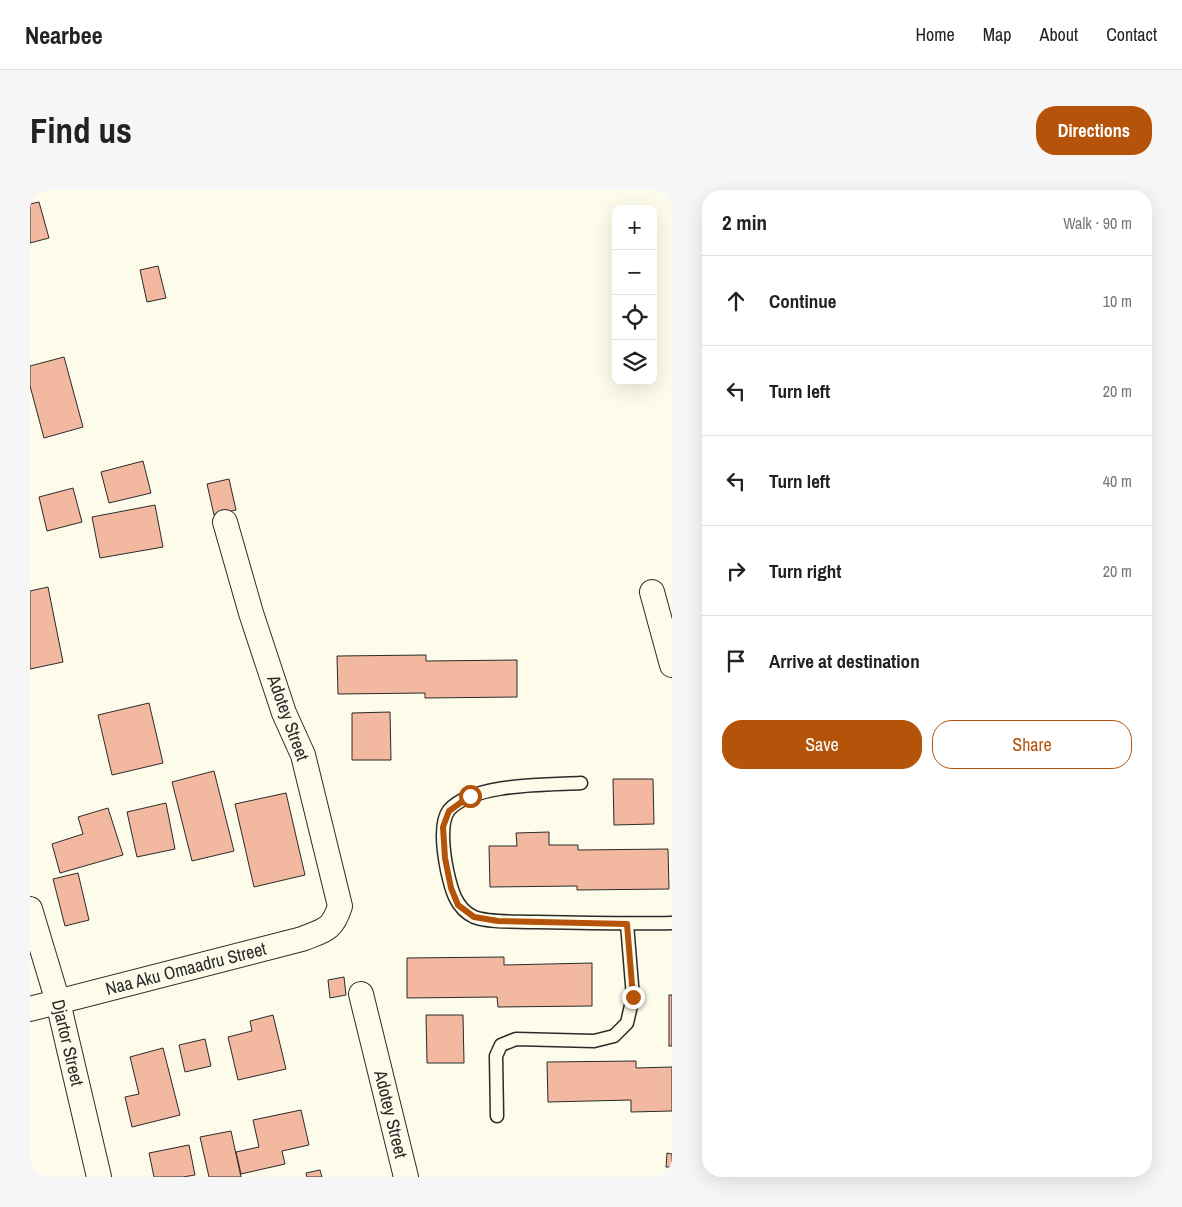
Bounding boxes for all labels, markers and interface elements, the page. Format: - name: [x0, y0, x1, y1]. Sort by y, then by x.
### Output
- text: Nearbee: [25, 19, 103, 51]
- text: Home: [915, 22, 955, 47]
- text: Map: [983, 22, 1012, 47]
- text: About: [1040, 22, 1078, 47]
- text: Contact: [1106, 22, 1157, 47]
- button: Directions: [1036, 106, 1152, 155]
- text: Find us: [30, 107, 132, 154]
- map controls: [612, 205, 657, 385]
- button: +: [612, 205, 657, 250]
- text: 2 min: [722, 208, 767, 237]
- text: Walk · 90 m: [1063, 212, 1132, 234]
- button: −: [612, 250, 657, 295]
- icon: ahead: [722, 287, 750, 315]
- text: Continue: [769, 288, 837, 314]
- text: 10 m: [1103, 290, 1132, 312]
- button: locate: [612, 295, 657, 340]
- button: layers: [612, 340, 657, 385]
- icon: left: [722, 377, 750, 405]
- text: Turn left: [769, 378, 830, 404]
- text: 20 m: [1103, 380, 1132, 402]
- icon: left: [722, 467, 750, 495]
- text: Turn left: [769, 468, 830, 494]
- text: 40 m: [1103, 470, 1132, 492]
- icon: right: [722, 557, 750, 585]
- text: Turn right: [769, 558, 841, 584]
- text: 20 m: [1103, 560, 1132, 582]
- icon: arrive: [722, 647, 750, 675]
- text: Arrive at destination: [769, 648, 920, 674]
- street label: Adotey Street: [261, 671, 316, 764]
- button: Save: [722, 720, 922, 769]
- button: Share: [932, 720, 1132, 769]
- route start: [459, 785, 482, 808]
- street label: Naa Aku Omaadru Street: [103, 936, 269, 1001]
- route end: [622, 986, 645, 1009]
- street label: Djartor Street: [46, 997, 90, 1088]
- street label: Adotey Street: [368, 1067, 414, 1161]

